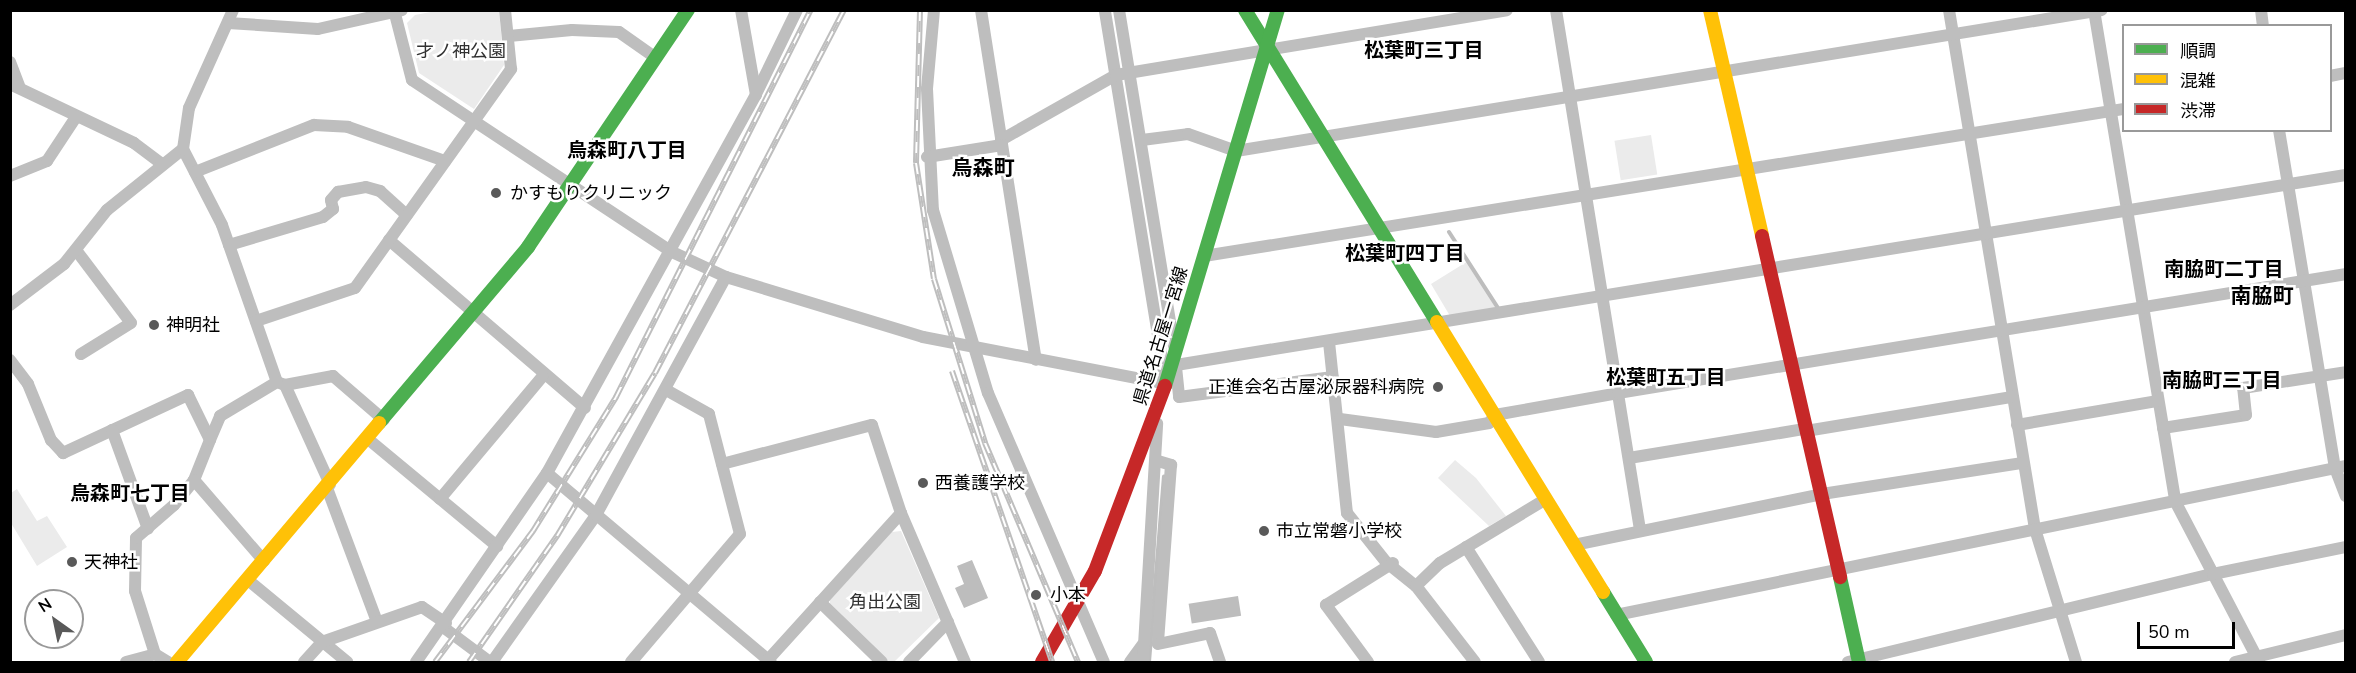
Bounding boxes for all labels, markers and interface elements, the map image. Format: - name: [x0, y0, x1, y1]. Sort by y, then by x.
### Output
- legend: [2122, 24, 2332, 132]
- district label: 松葉町三丁目: [1364, 38, 1484, 62]
- text: 順調: [2180, 39, 2216, 63]
- park label: 才ノ神公園: [416, 40, 506, 62]
- text: 混雑: [2180, 69, 2216, 93]
- text: 渋滞: [2180, 99, 2216, 123]
- district label: 烏森町八丁目: [567, 138, 687, 162]
- district label: 烏森町: [952, 155, 1014, 181]
- place label: かすもりクリニック: [510, 182, 672, 204]
- marker: かすもりクリニック: [487, 184, 505, 202]
- district label: 松葉町四丁目: [1345, 241, 1465, 265]
- district label: 南脇町二丁目: [2164, 257, 2284, 281]
- street label: 県道名古屋一宮線: [1130, 264, 1192, 408]
- district label: 南脇町: [2231, 283, 2293, 309]
- place label: 神明社: [166, 314, 220, 336]
- marker: 神明社: [147, 318, 161, 332]
- district label: 松葉町五丁目: [1606, 365, 1726, 389]
- district label: 南脇町三丁目: [2162, 368, 2282, 392]
- place label: 正進会名古屋泌尿器科病院: [1208, 376, 1424, 398]
- marker: 正進会名古屋泌尿器科病院: [1429, 378, 1447, 396]
- place label: 西養護学校: [935, 472, 1025, 494]
- marker: 西養護学校: [916, 476, 930, 490]
- district label: 烏森町七丁目: [70, 481, 190, 505]
- place label: 市立常磐小学校: [1276, 520, 1402, 542]
- marker: 市立常磐小学校: [1257, 524, 1271, 538]
- place label: 天神社: [84, 551, 138, 573]
- marker: 天神社: [65, 555, 79, 569]
- place label: 小本: [1050, 584, 1086, 606]
- marker: 小本: [1027, 586, 1045, 604]
- north arrow: [24, 589, 84, 649]
- park label: 角出公園: [849, 591, 921, 613]
- text: N: [34, 593, 56, 618]
- scale bar: [2140, 610, 2238, 648]
- text: 50 m: [2148, 620, 2190, 644]

